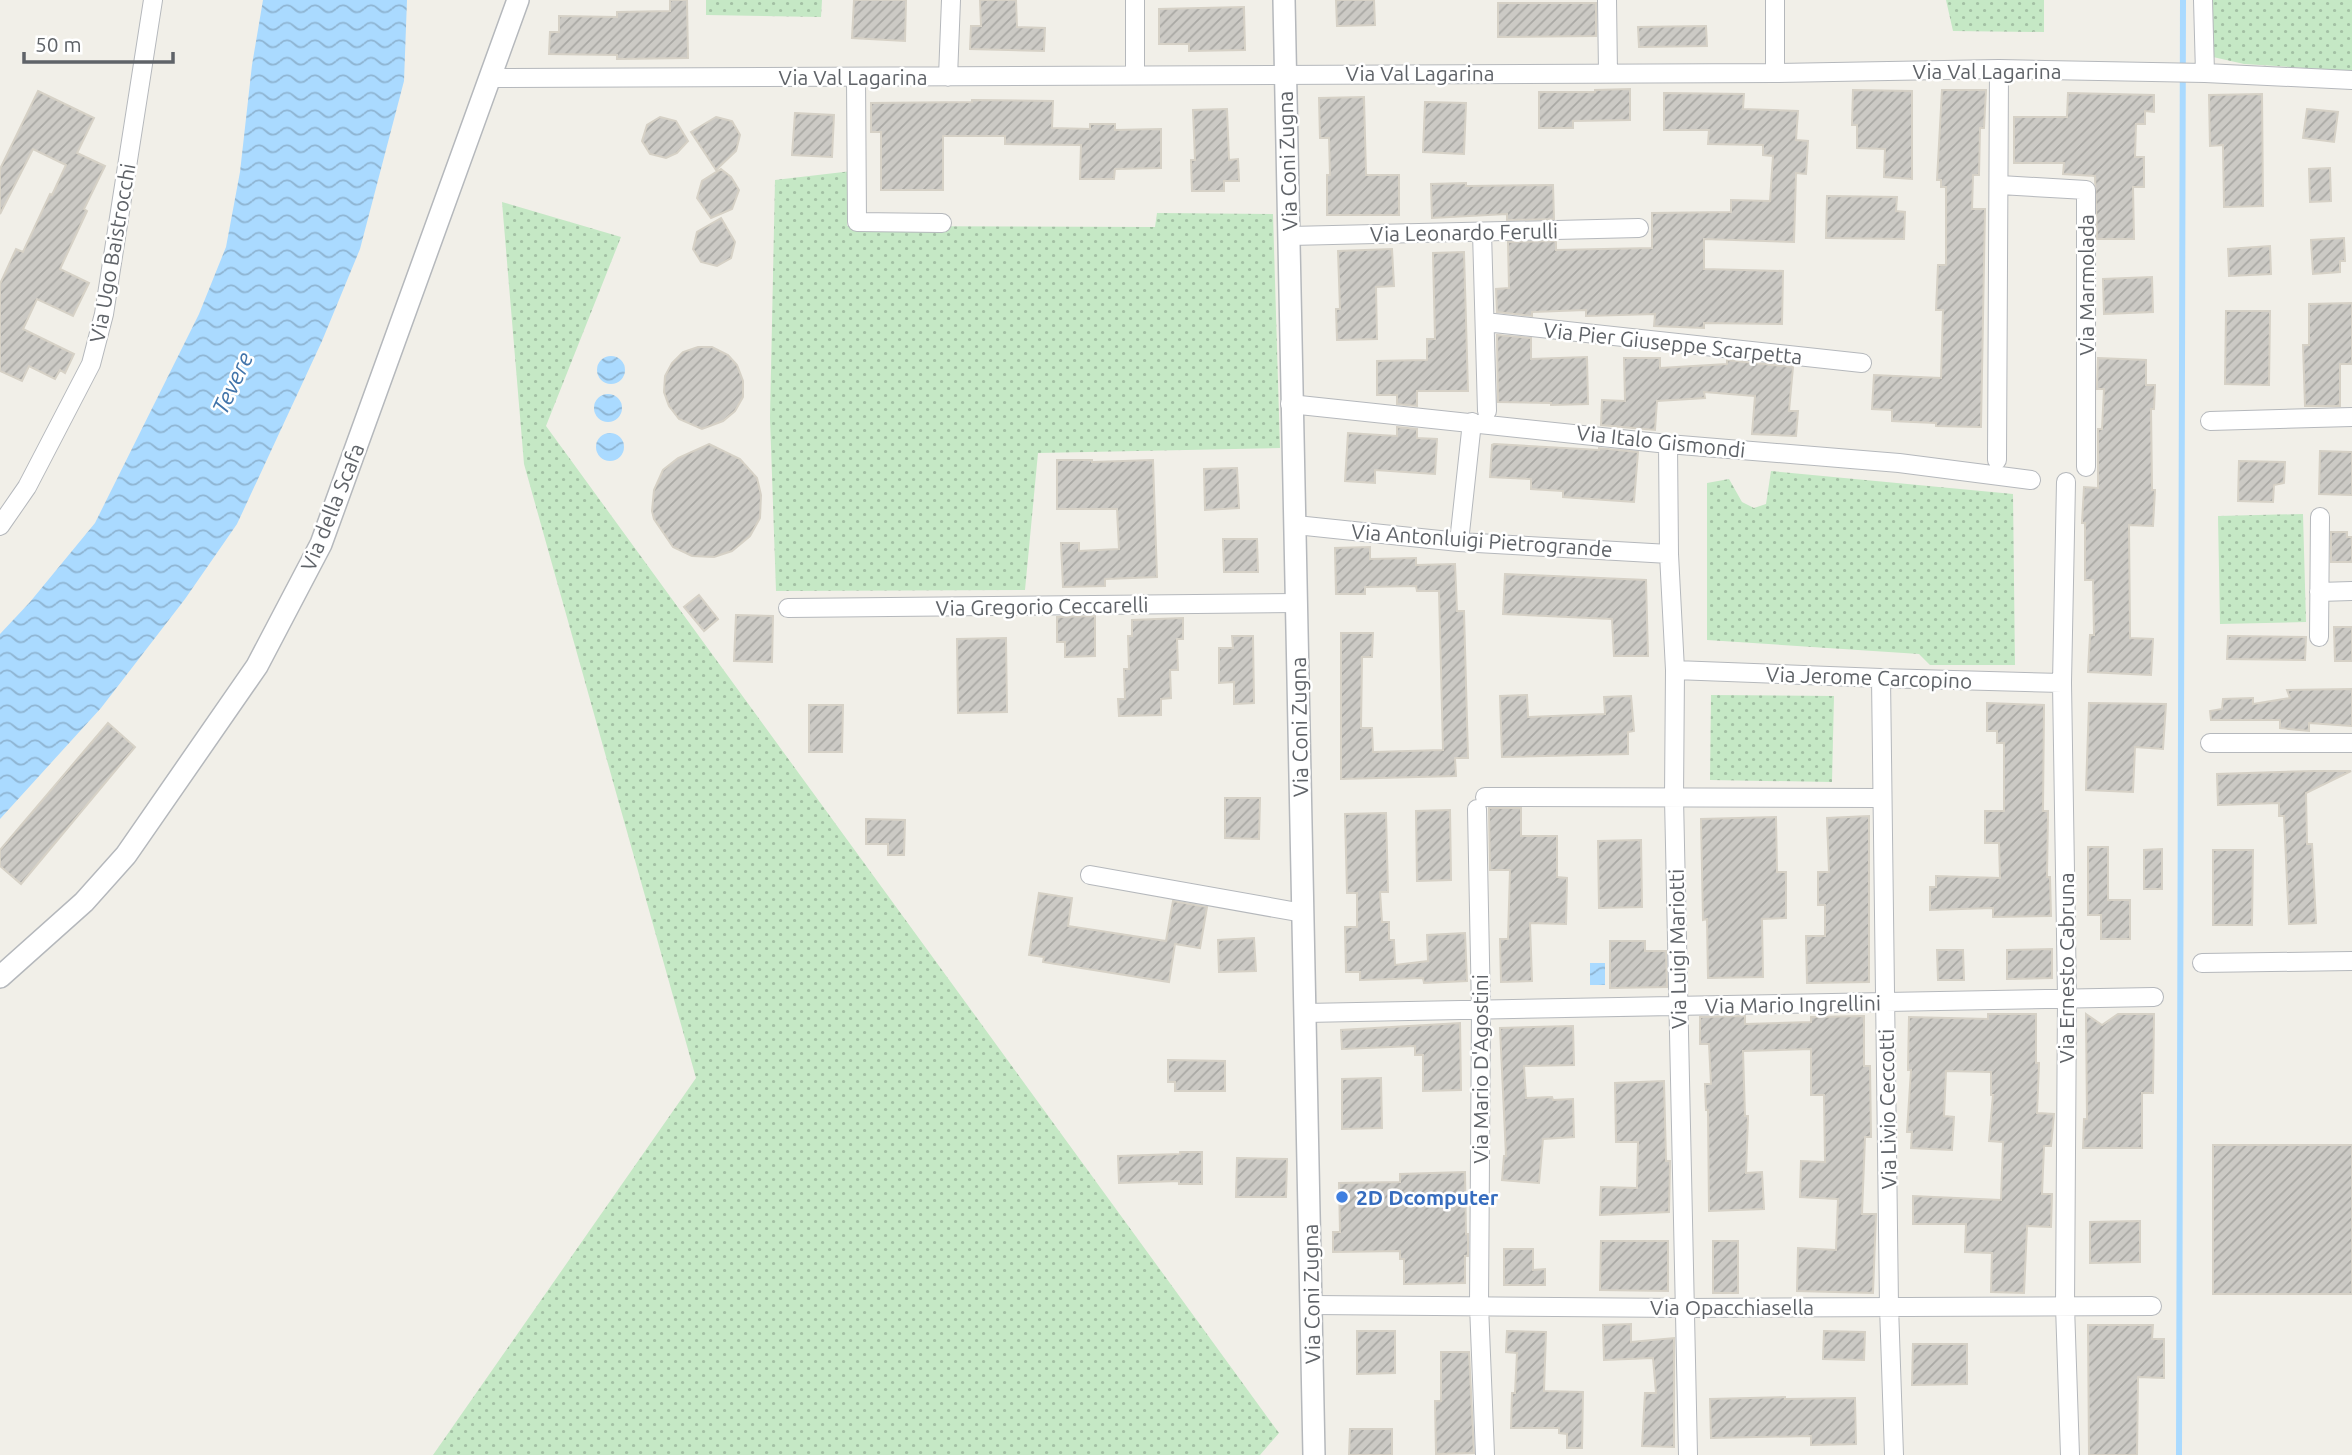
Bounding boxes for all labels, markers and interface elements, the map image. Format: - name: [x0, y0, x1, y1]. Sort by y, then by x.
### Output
- scale bar: [24, 21, 173, 65]
- text: 50 m: [35, 32, 82, 56]
- street label: Via Val Lagarina: [1912, 59, 2062, 83]
- street label: Via Val Lagarina: [1345, 61, 1495, 85]
- street label: Via Val Lagarina: [778, 65, 928, 89]
- street label: Via Coni Zugna: [1273, 90, 1301, 232]
- street label: Via Ugo Baistrocchi: [84, 161, 140, 345]
- street label: Via Marmolada: [2074, 214, 2098, 356]
- street label: Via Leonardo Ferulli: [1370, 218, 1558, 246]
- street label: Via Pier Giuseppe Scarpetta: [1542, 317, 1804, 369]
- water label: Tevere: [207, 348, 257, 418]
- street label: Via Italo Gismondi: [1575, 420, 1747, 462]
- street label: Via della Scafa: [295, 440, 369, 574]
- street label: Via Antonluigi Pietrogrande: [1351, 519, 1613, 561]
- street label: Via Gregorio Ceccarelli: [935, 592, 1149, 620]
- street label: Via Coni Zugna: [1286, 657, 1312, 797]
- street label: Via Jerome Carcopino: [1765, 661, 1973, 693]
- street label: Via Luigi Mariotti: [1664, 869, 1690, 1029]
- street label: Via Ernesto Cabruna: [2054, 872, 2078, 1064]
- street label: Via Mario D'Agostini: [1468, 974, 1492, 1164]
- street label: Via Mario Ingrellini: [1705, 990, 1881, 1018]
- street label: Via Livio Ceccotti: [1874, 1028, 1900, 1190]
- place label: 2D Dcomputer: [1356, 1185, 1499, 1209]
- marker: 2D Dcomputer: [1334, 1189, 1350, 1205]
- street label: Via Coni Zugna: [1298, 1224, 1324, 1364]
- street label: Via Opacchiasella: [1650, 1295, 1814, 1319]

